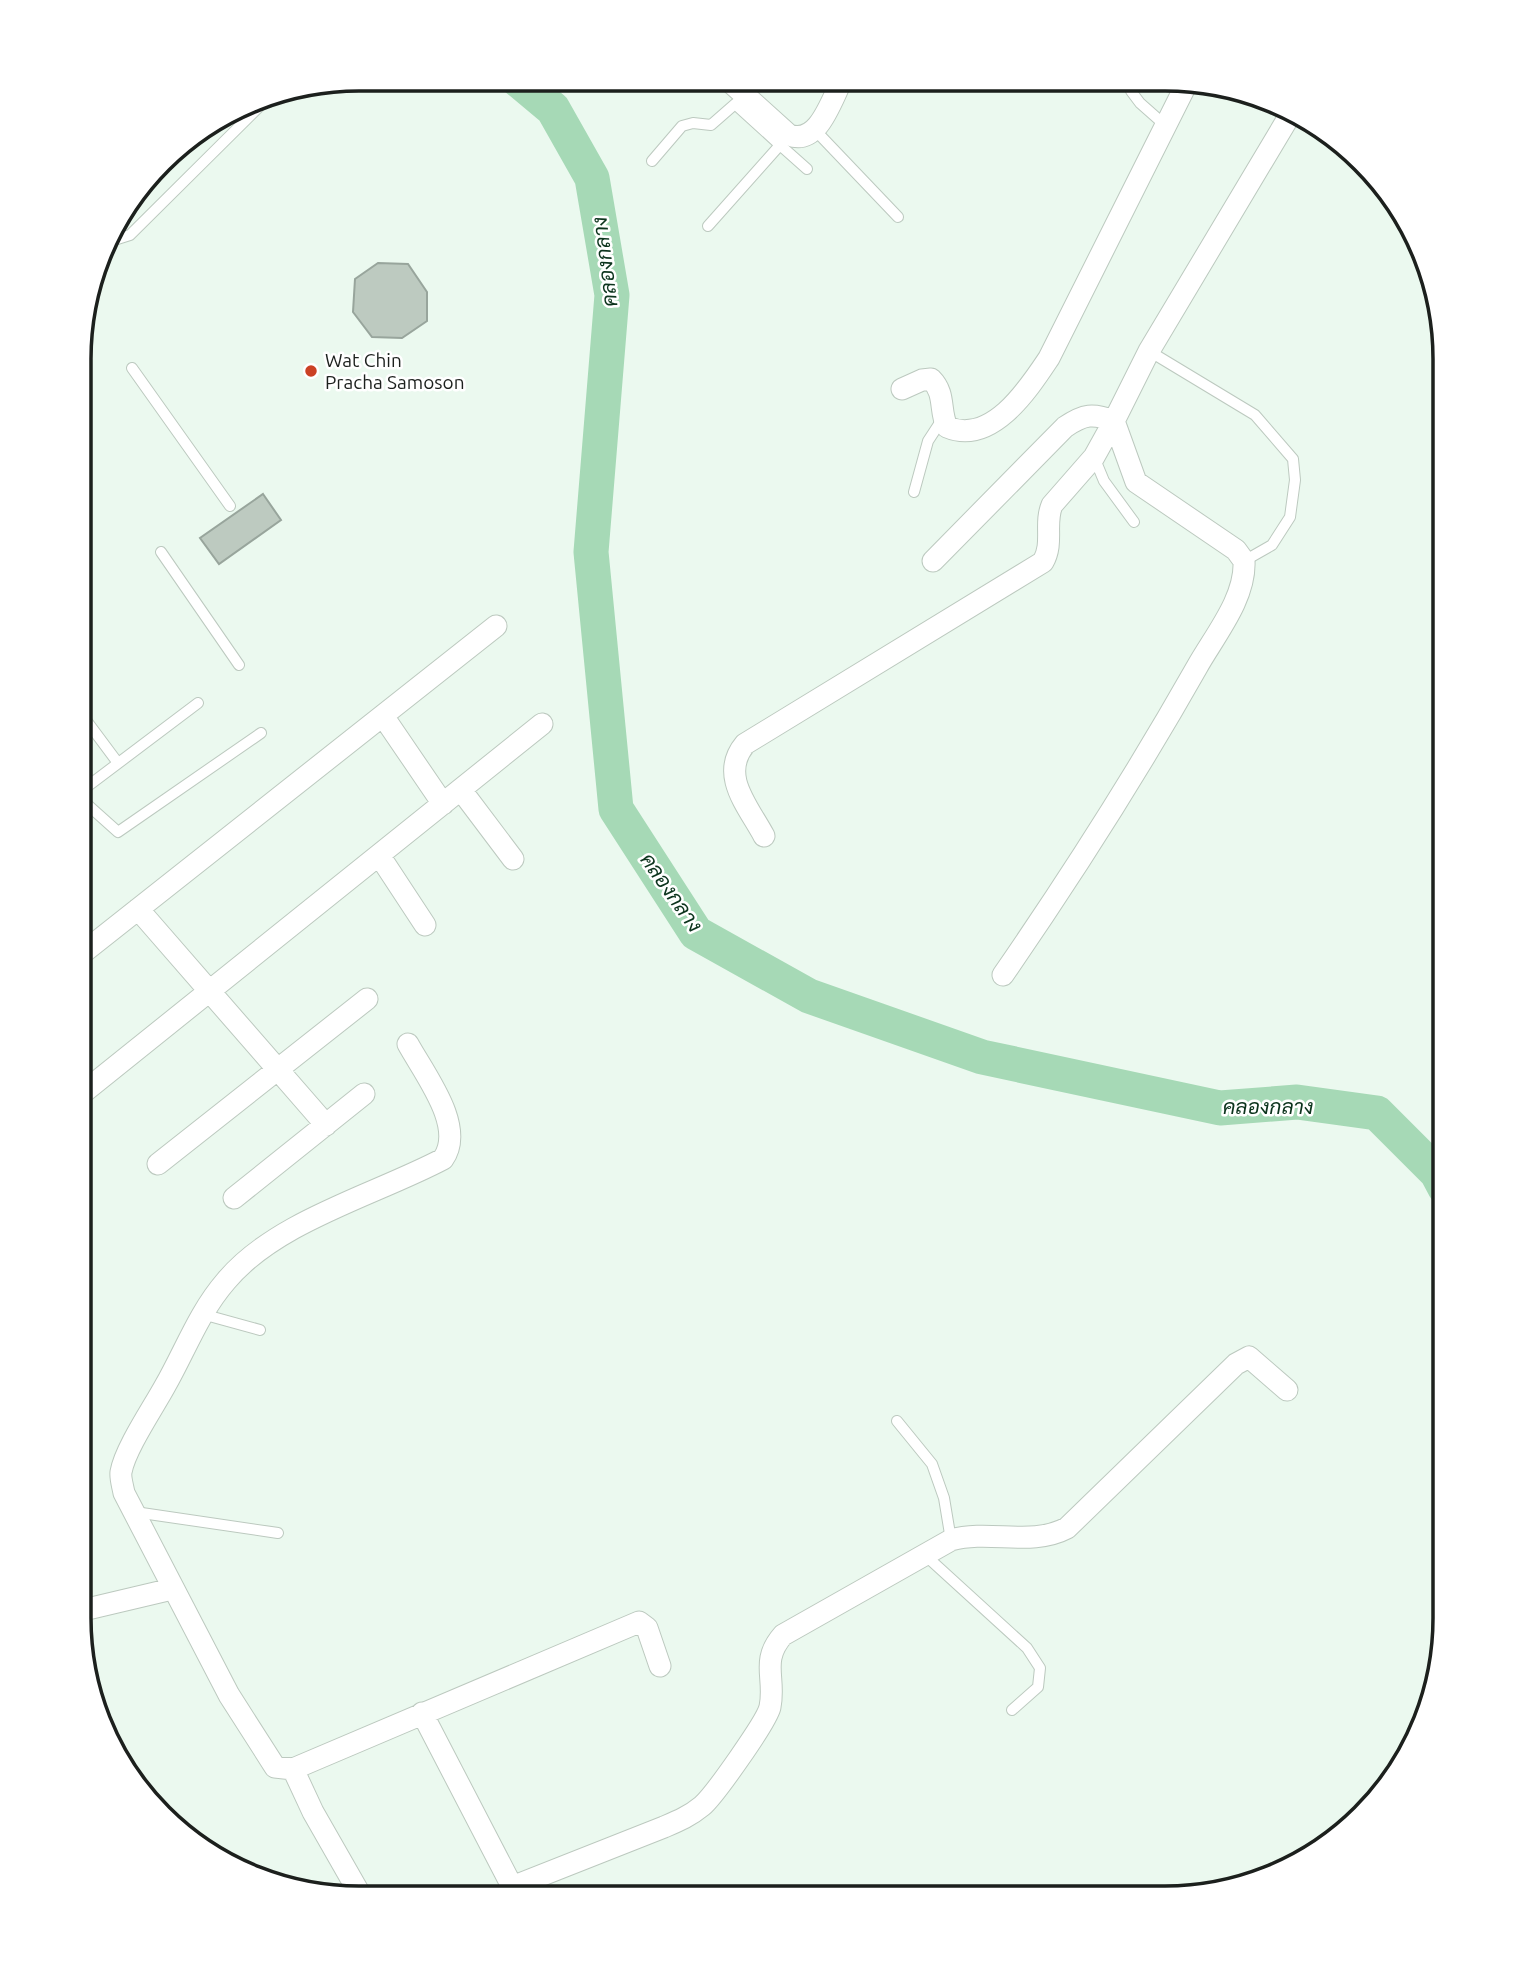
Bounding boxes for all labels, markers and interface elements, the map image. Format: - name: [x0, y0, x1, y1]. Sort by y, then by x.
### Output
- water label: คลองกลาง: [587, 216, 621, 308]
- place label: Wat Chin Pracha Samoson: [325, 349, 465, 393]
- marker: Wat Chin Pracha Samoson: [303, 363, 319, 379]
- water label: คลองกลาง: [636, 848, 708, 936]
- water label: คลองกลาง: [1223, 1094, 1313, 1118]

